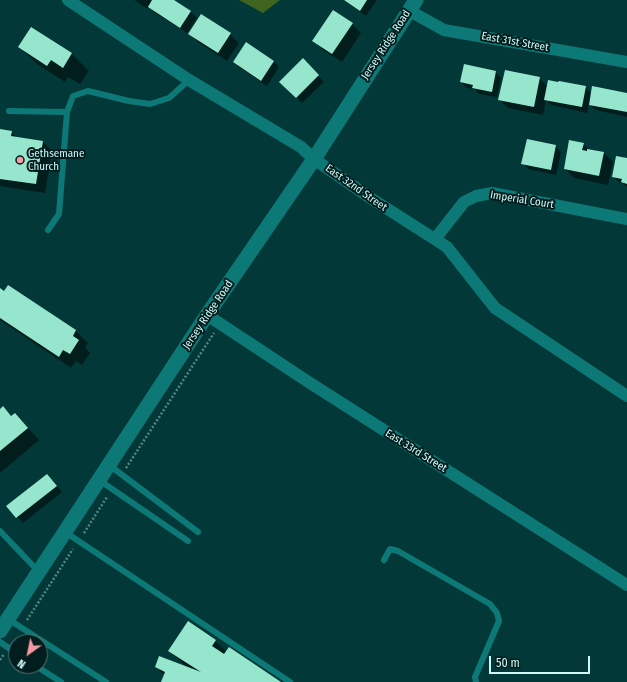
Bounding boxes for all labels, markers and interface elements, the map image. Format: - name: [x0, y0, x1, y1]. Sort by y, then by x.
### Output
- street label: Jersey Ridge Road: [359, 8, 413, 82]
- street label: East 31st Street: [480, 30, 550, 54]
- place label: Gethsemane Church: [28, 147, 84, 173]
- marker: Gethsemane Church: [15, 155, 25, 165]
- street label: East 32nd Street: [323, 162, 389, 214]
- street label: Imperial Court: [489, 188, 555, 212]
- street label: Jersey Ridge Road: [180, 278, 236, 352]
- street label: East 33rd Street: [383, 427, 449, 475]
- north arrow: [8, 634, 48, 674]
- scale bar: [491, 648, 592, 674]
- text: N: [15, 656, 28, 671]
- text: 50 m: [496, 656, 520, 670]

